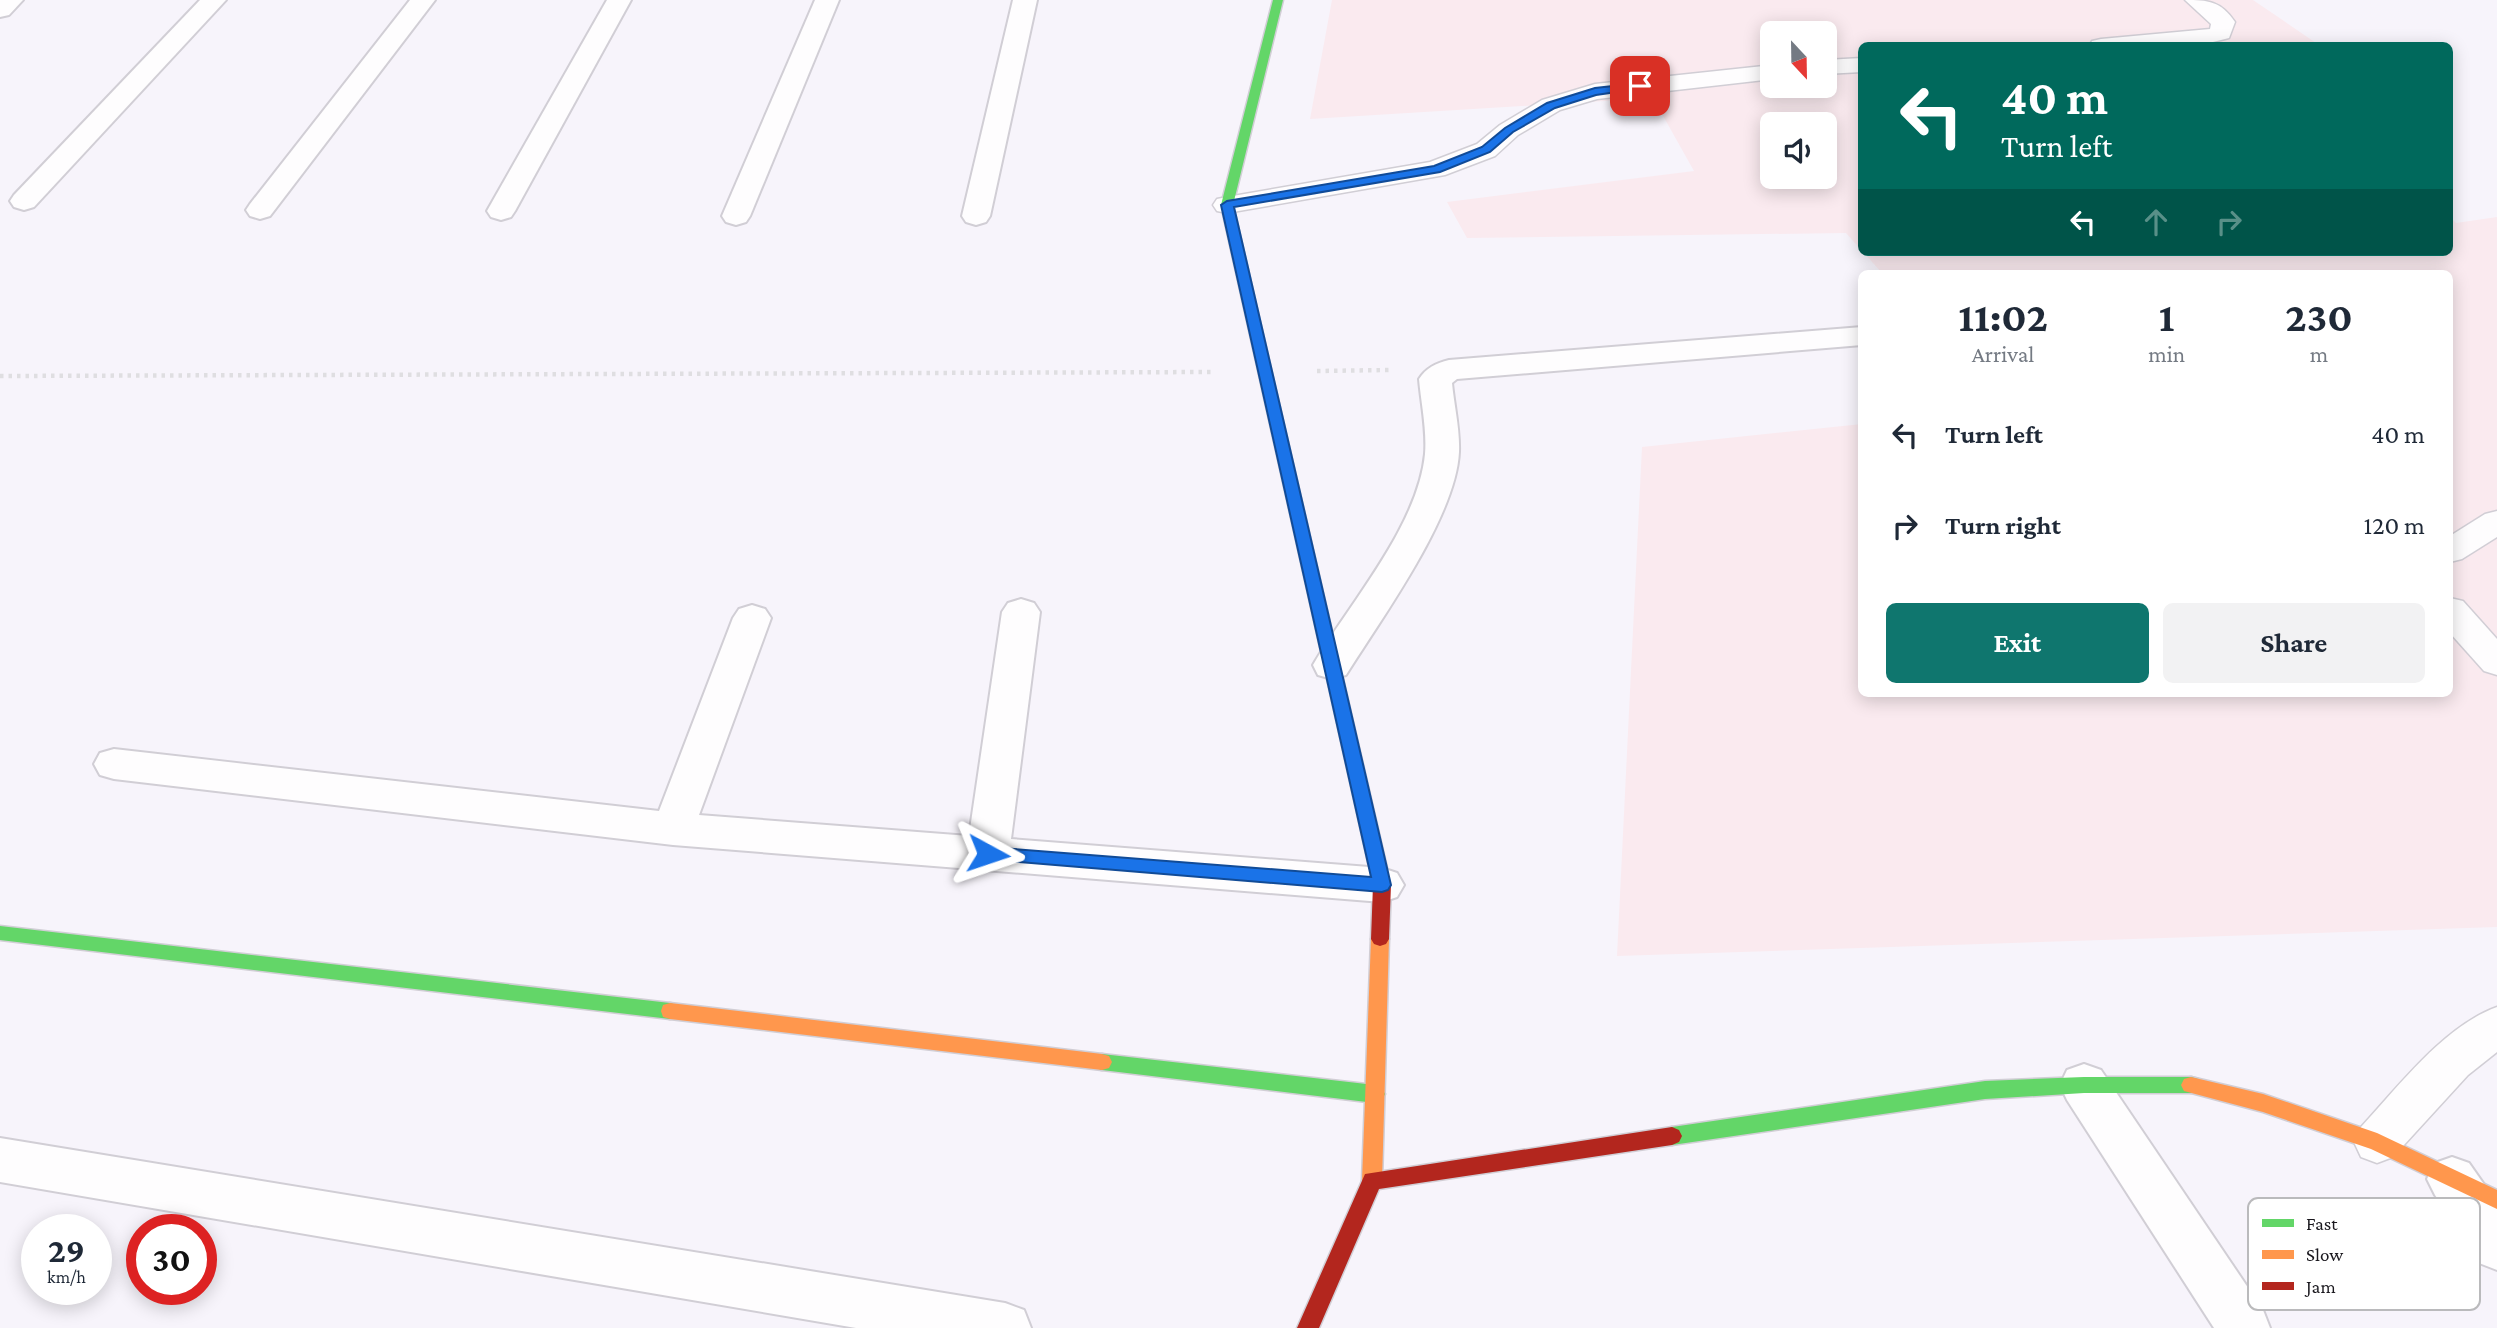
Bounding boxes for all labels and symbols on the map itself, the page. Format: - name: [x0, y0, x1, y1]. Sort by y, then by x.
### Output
- north arrow: [1760, 21, 1838, 98]
- pin: [1610, 56, 1670, 116]
- position arrow: [951, 817, 1025, 891]
- legend: [2248, 1198, 2480, 1310]
- text: Fast: [2306, 1213, 2338, 1234]
- speed limit sign: 30: [126, 1214, 217, 1305]
- text: Slow: [2306, 1244, 2343, 1265]
- text: Jam: [2304, 1276, 2336, 1297]

